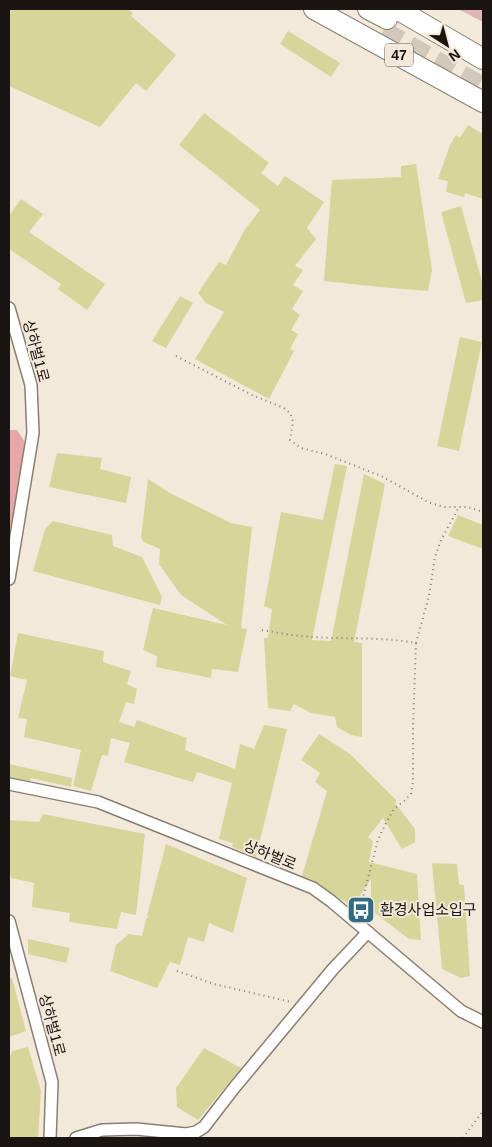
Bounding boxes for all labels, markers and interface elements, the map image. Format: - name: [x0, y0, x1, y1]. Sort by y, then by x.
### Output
- north arrow: [422, 20, 472, 70]
- road number: 47: [385, 44, 413, 66]
- text: N: [446, 46, 463, 65]
- street label: 상하벌1로: [20, 318, 53, 384]
- street label: 상하벌로: [241, 836, 299, 873]
- bus stop icon: 환경사업소입구: [346, 895, 376, 925]
- place label: 환경사업소입구: [380, 901, 477, 918]
- street label: 상하벌1로: [36, 992, 69, 1058]

